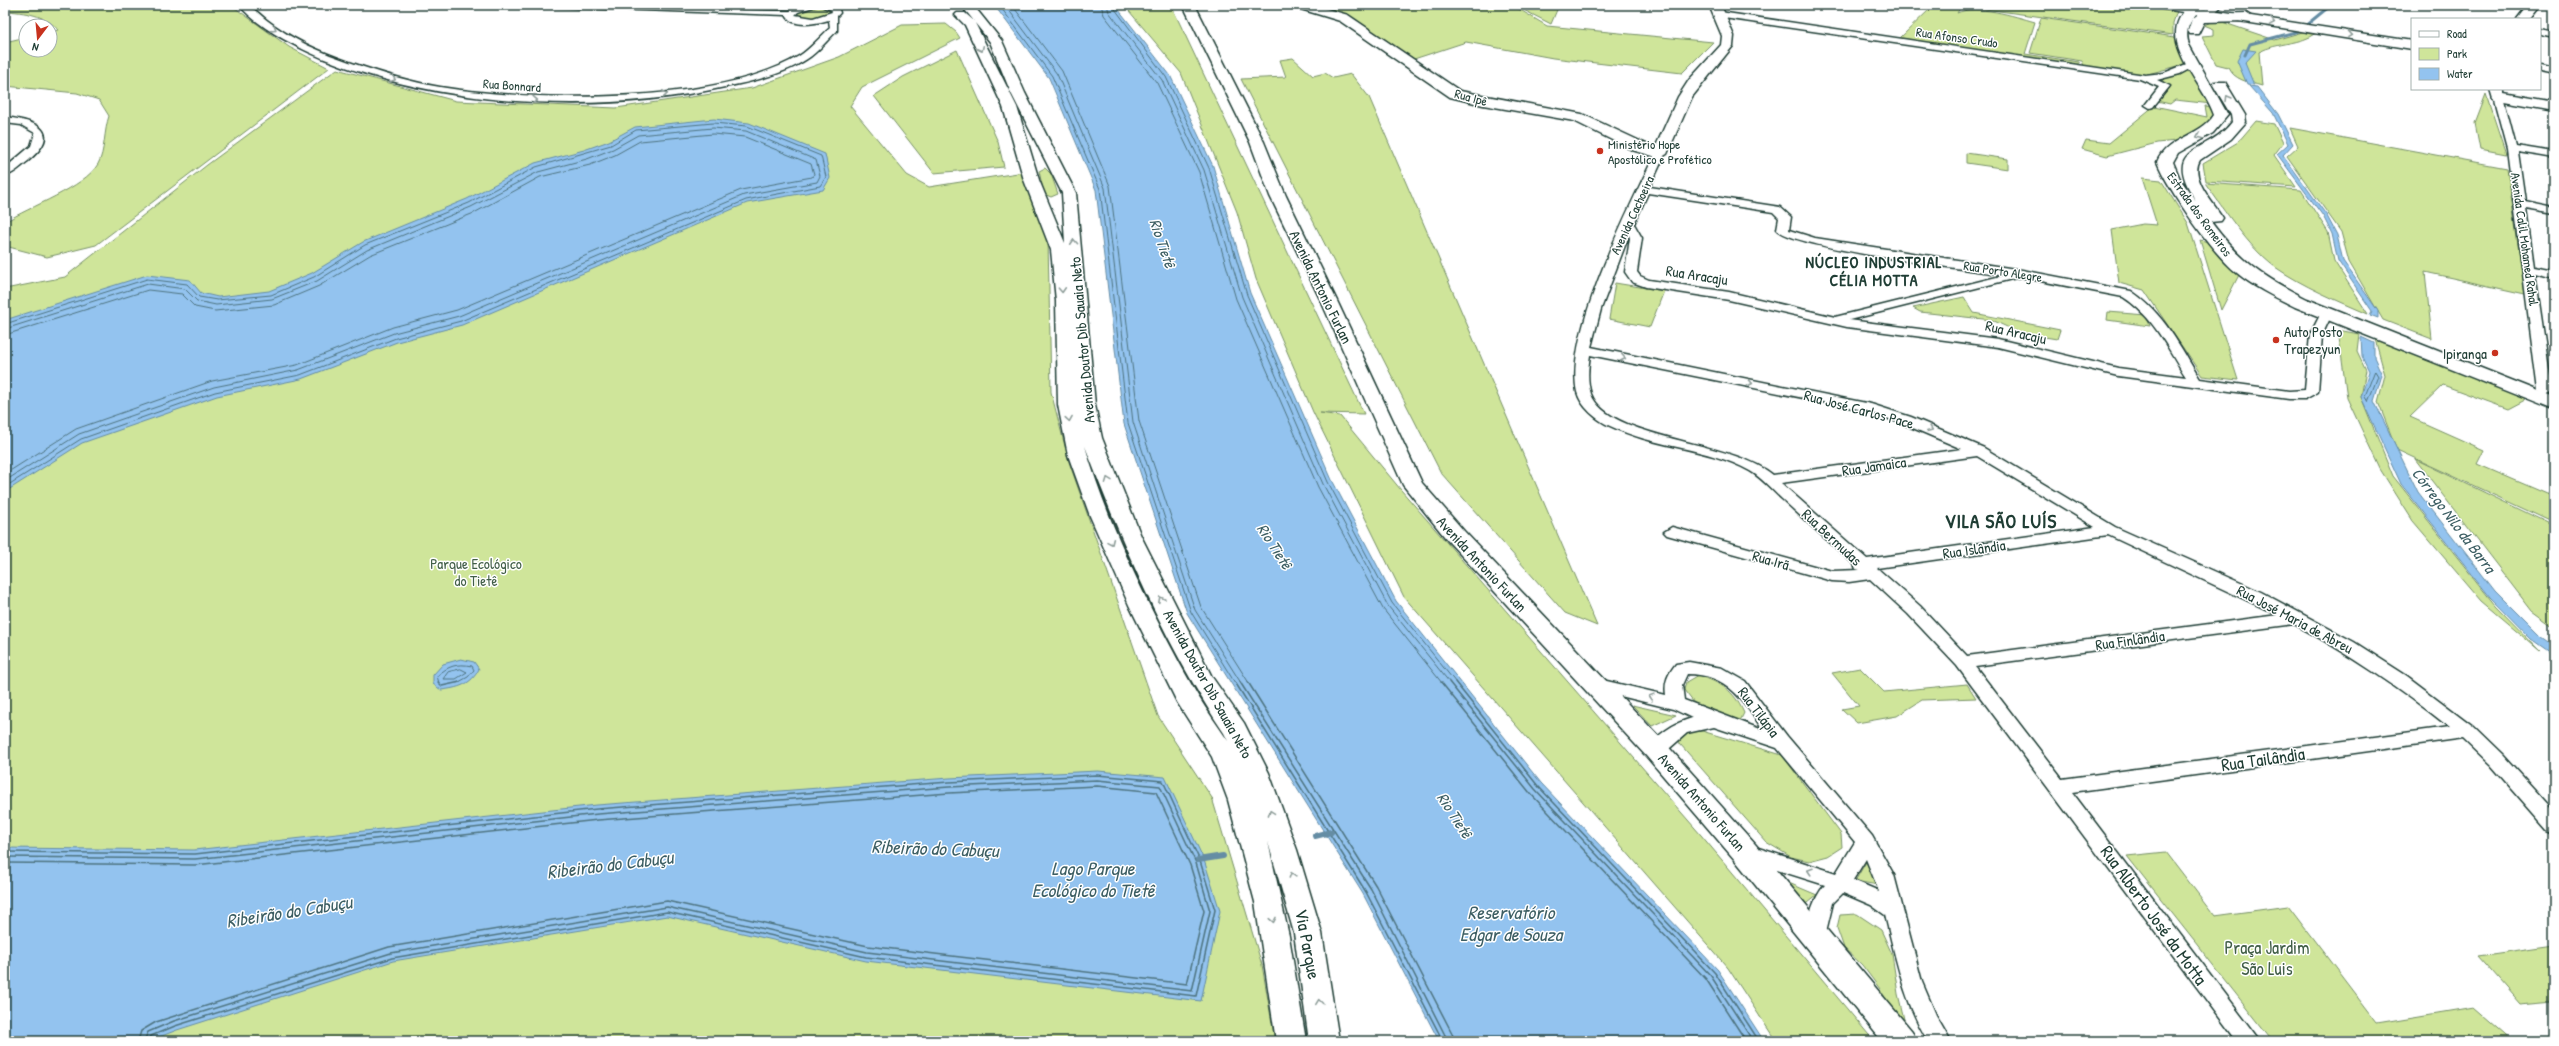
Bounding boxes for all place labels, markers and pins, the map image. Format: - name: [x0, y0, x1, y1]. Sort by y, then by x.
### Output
- place label: Ministério Hope Apostólico e Profético: [1608, 135, 1712, 168]
- marker: Ministério Hope Apostólico e Profético: [1595, 146, 1605, 156]
- place label: Auto Posto Trapezyun: [2284, 321, 2342, 359]
- marker: Auto Posto Trapezyun: [2271, 335, 2281, 345]
- place label: Ipiranga: [2443, 343, 2487, 364]
- marker: Ipiranga: [2490, 348, 2500, 358]

